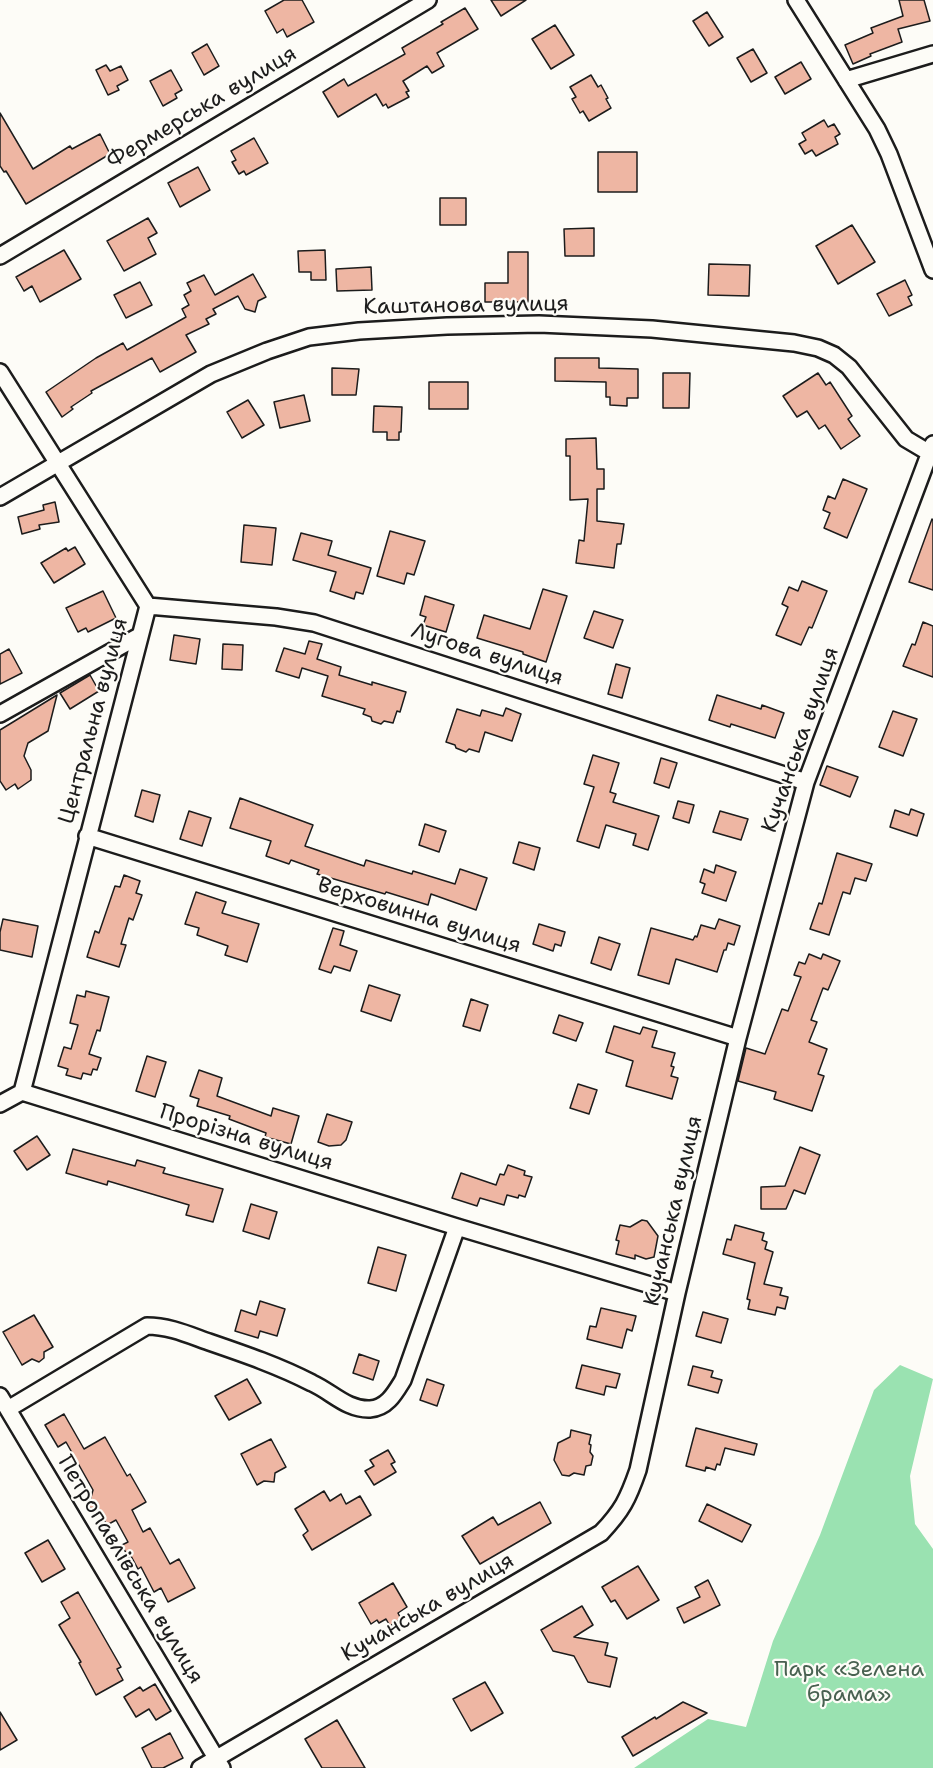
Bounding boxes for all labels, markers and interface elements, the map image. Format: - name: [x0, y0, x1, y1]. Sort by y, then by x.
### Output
- street label: Фермерська вулиця: [102, 41, 302, 175]
- street label: Каштанова вулиця: [363, 291, 569, 321]
- street label: Центральна вулиця: [54, 615, 134, 827]
- street label: Лугова вулиця: [408, 618, 566, 692]
- street label: Кучанська вулиця: [757, 644, 845, 836]
- street label: Верховинна вулиця: [314, 872, 524, 960]
- street label: Прорізна вулиця: [156, 1099, 336, 1177]
- street label: Кучанська вулиця: [639, 1113, 709, 1309]
- street label: Петропавлівська вулиця: [51, 1451, 209, 1689]
- street label: Кучанська вулиця: [337, 1548, 519, 1668]
- park label: Парк «Зелена брама»: [774, 1657, 924, 1708]

